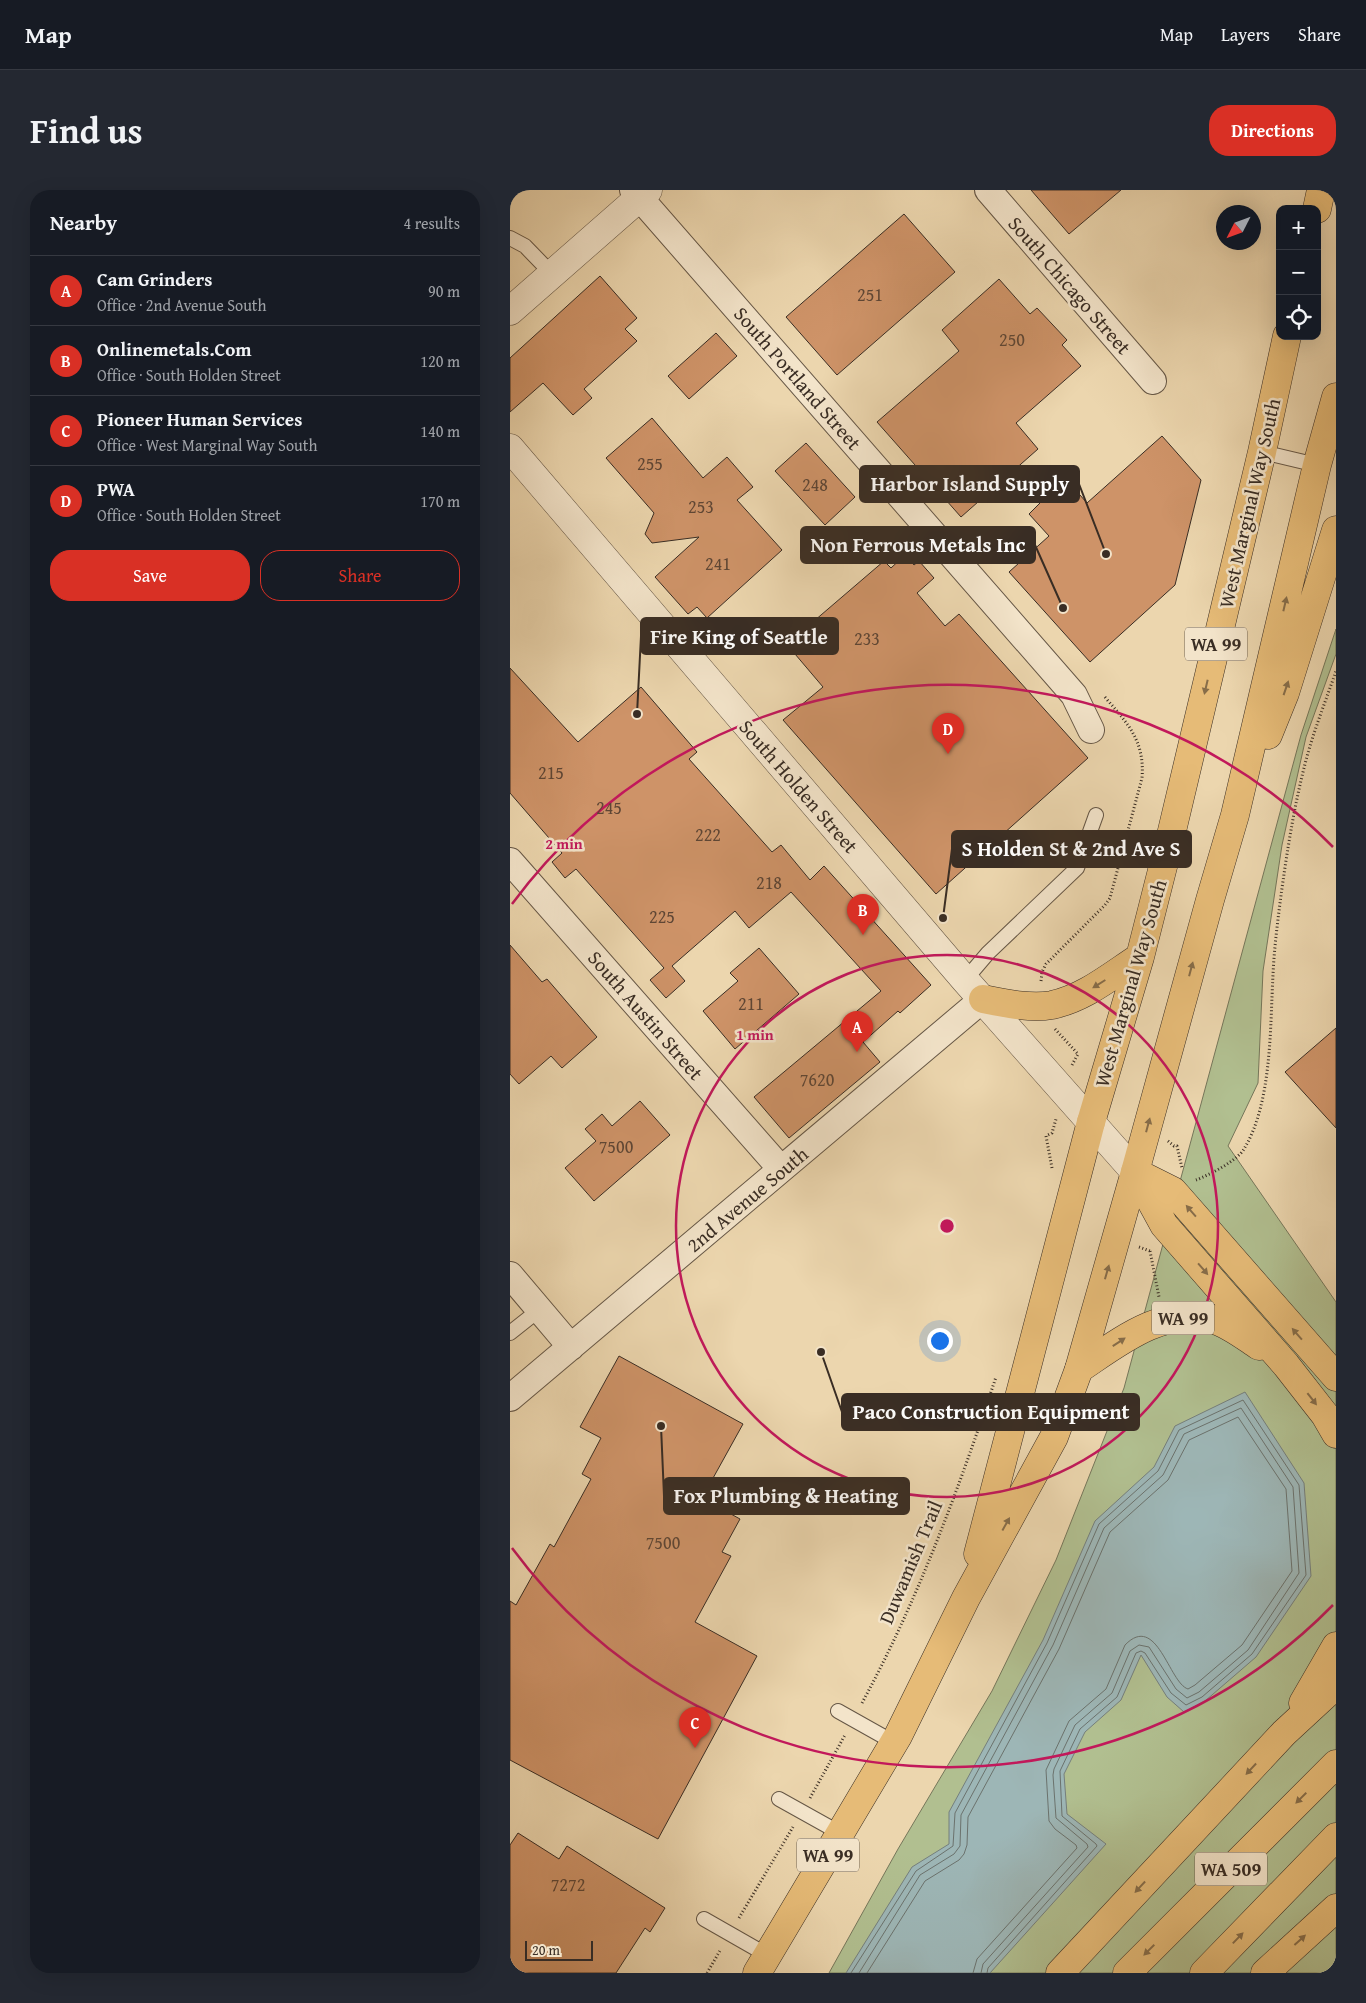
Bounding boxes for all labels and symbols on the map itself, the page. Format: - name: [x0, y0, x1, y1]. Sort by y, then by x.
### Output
- north arrow: [1216, 205, 1261, 250]
- street label: South Chicago Street: [1002, 210, 1138, 360]
- house number: 251: [857, 281, 883, 308]
- street label: South Portland Street: [727, 300, 869, 456]
- house number: 250: [999, 326, 1025, 353]
- street label: West Marginal Way South: [1211, 395, 1287, 611]
- house number: 255: [637, 450, 663, 477]
- callout: Harbor Island Supply: [860, 466, 1079, 502]
- text: Harbor Island Supply: [871, 468, 1070, 499]
- house number: 248: [802, 471, 828, 498]
- house number: 253: [688, 493, 714, 520]
- callout: Non Ferrous Metals Inc: [801, 527, 1035, 563]
- text: Non Ferrous Metals Inc: [811, 529, 1026, 560]
- house number: 241: [705, 550, 731, 577]
- one-way arrow: [1281, 596, 1289, 611]
- callout: Fire King of Seattle: [641, 618, 838, 654]
- text: Fire King of Seattle: [650, 621, 828, 652]
- house number: 233: [854, 625, 880, 652]
- road number: WA 99: [1185, 628, 1247, 660]
- one-way arrow: [1202, 679, 1210, 694]
- one-way arrow: [1283, 681, 1290, 696]
- street label: South Holden Street: [733, 713, 865, 859]
- pin: D: [932, 713, 964, 754]
- house number: 215: [538, 759, 564, 786]
- house number: 245: [596, 794, 622, 821]
- house number: 222: [695, 821, 721, 848]
- callout: S Holden St & 2nd Ave S: [952, 831, 1191, 867]
- text: 2 min: [545, 833, 583, 854]
- text: S Holden St & 2nd Ave S: [962, 833, 1180, 864]
- house number: 218: [756, 869, 782, 896]
- street label: West Marginal Way South: [1086, 876, 1174, 1090]
- pin: B: [847, 894, 879, 935]
- house number: 225: [649, 903, 675, 930]
- street label: South Austin Street: [581, 944, 711, 1086]
- one-way arrow: [1187, 961, 1195, 976]
- one-way arrow: [1092, 979, 1106, 988]
- house number: 211: [738, 990, 764, 1017]
- pin: A: [841, 1011, 873, 1052]
- text: 1 min: [736, 1024, 774, 1045]
- house number: 7620: [800, 1066, 835, 1093]
- one-way arrow: [1144, 1118, 1152, 1133]
- house number: 7500: [599, 1133, 634, 1160]
- street label: 2nd Avenue South: [680, 1139, 814, 1259]
- one-way arrow: [1185, 1206, 1197, 1218]
- centre of rings: [938, 1217, 956, 1235]
- one-way arrow: [1197, 1263, 1208, 1276]
- one-way arrow: [1103, 1265, 1111, 1280]
- road number: WA 99: [1152, 1302, 1214, 1334]
- one-way arrow: [1292, 1327, 1303, 1340]
- your location: [927, 1328, 953, 1354]
- one-way arrow: [1113, 1337, 1126, 1347]
- one-way arrow: [1307, 1392, 1318, 1405]
- callout: Paco Construction Equipment: [842, 1394, 1139, 1430]
- text: Paco Construction Equipment: [852, 1396, 1130, 1427]
- callout: Fox Plumbing & Heating: [664, 1478, 909, 1514]
- text: Fox Plumbing & Heating: [674, 1480, 899, 1511]
- street label: Duwamish Trail: [871, 1495, 949, 1628]
- one-way arrow: [1002, 1517, 1011, 1531]
- house number: 7500: [646, 1529, 681, 1556]
- pin: C: [679, 1707, 711, 1748]
- one-way arrow: [1245, 1762, 1257, 1774]
- one-way arrow: [1296, 1792, 1308, 1804]
- road number: WA 99: [797, 1838, 859, 1872]
- road number: WA 509: [1195, 1852, 1267, 1886]
- house number: 7272: [551, 1871, 585, 1898]
- one-way arrow: [1134, 1881, 1146, 1893]
- one-way arrow: [1231, 1932, 1243, 1944]
- one-way arrow: [1294, 1935, 1307, 1946]
- scale bar: [525, 1938, 592, 1961]
- one-way arrow: [1143, 1944, 1155, 1956]

